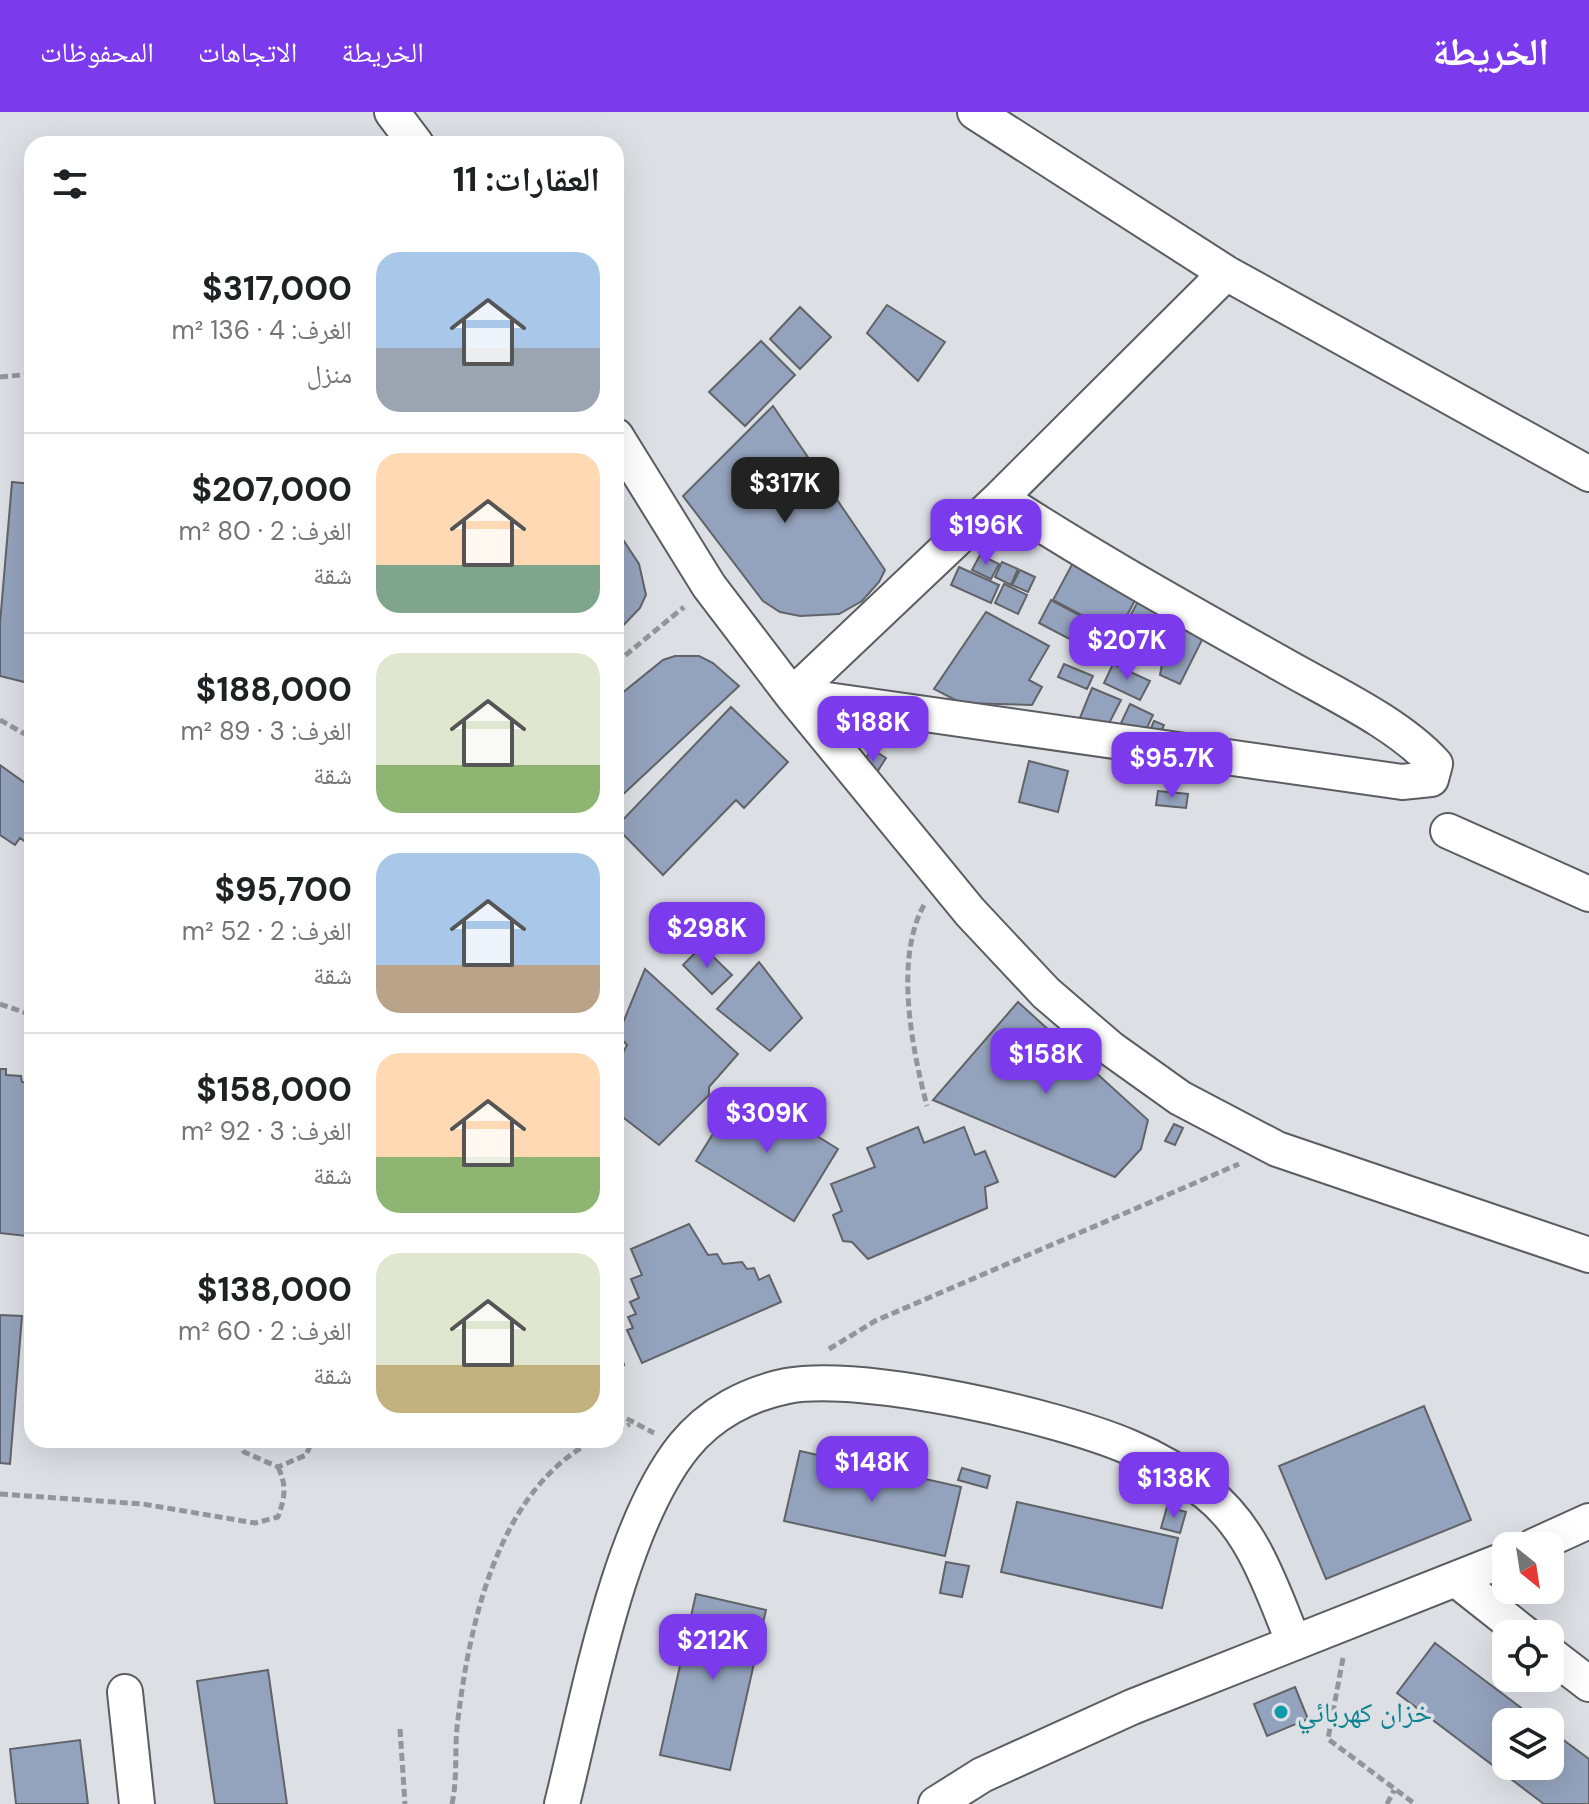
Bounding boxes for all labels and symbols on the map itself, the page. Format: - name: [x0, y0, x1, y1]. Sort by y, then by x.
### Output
- pin: $317K: [729, 457, 841, 525]
- pin: $196K: [930, 499, 1042, 567]
- pin: $207K: [1071, 614, 1183, 682]
- pin: $188K: [817, 696, 929, 764]
- pin: $95.7K: [1107, 732, 1237, 800]
- pin: $298K: [651, 902, 763, 970]
- pin: $158K: [990, 1028, 1102, 1096]
- pin: $309K: [711, 1087, 823, 1155]
- pin: $148K: [816, 1436, 928, 1504]
- pin: $138K: [1118, 1452, 1230, 1520]
- north arrow: [1492, 1532, 1564, 1604]
- pin: $212K: [657, 1614, 769, 1682]
- place label: خزان كهربائي: [1297, 1694, 1432, 1735]
- marker: خزان كهربائي: [1272, 1703, 1290, 1721]

